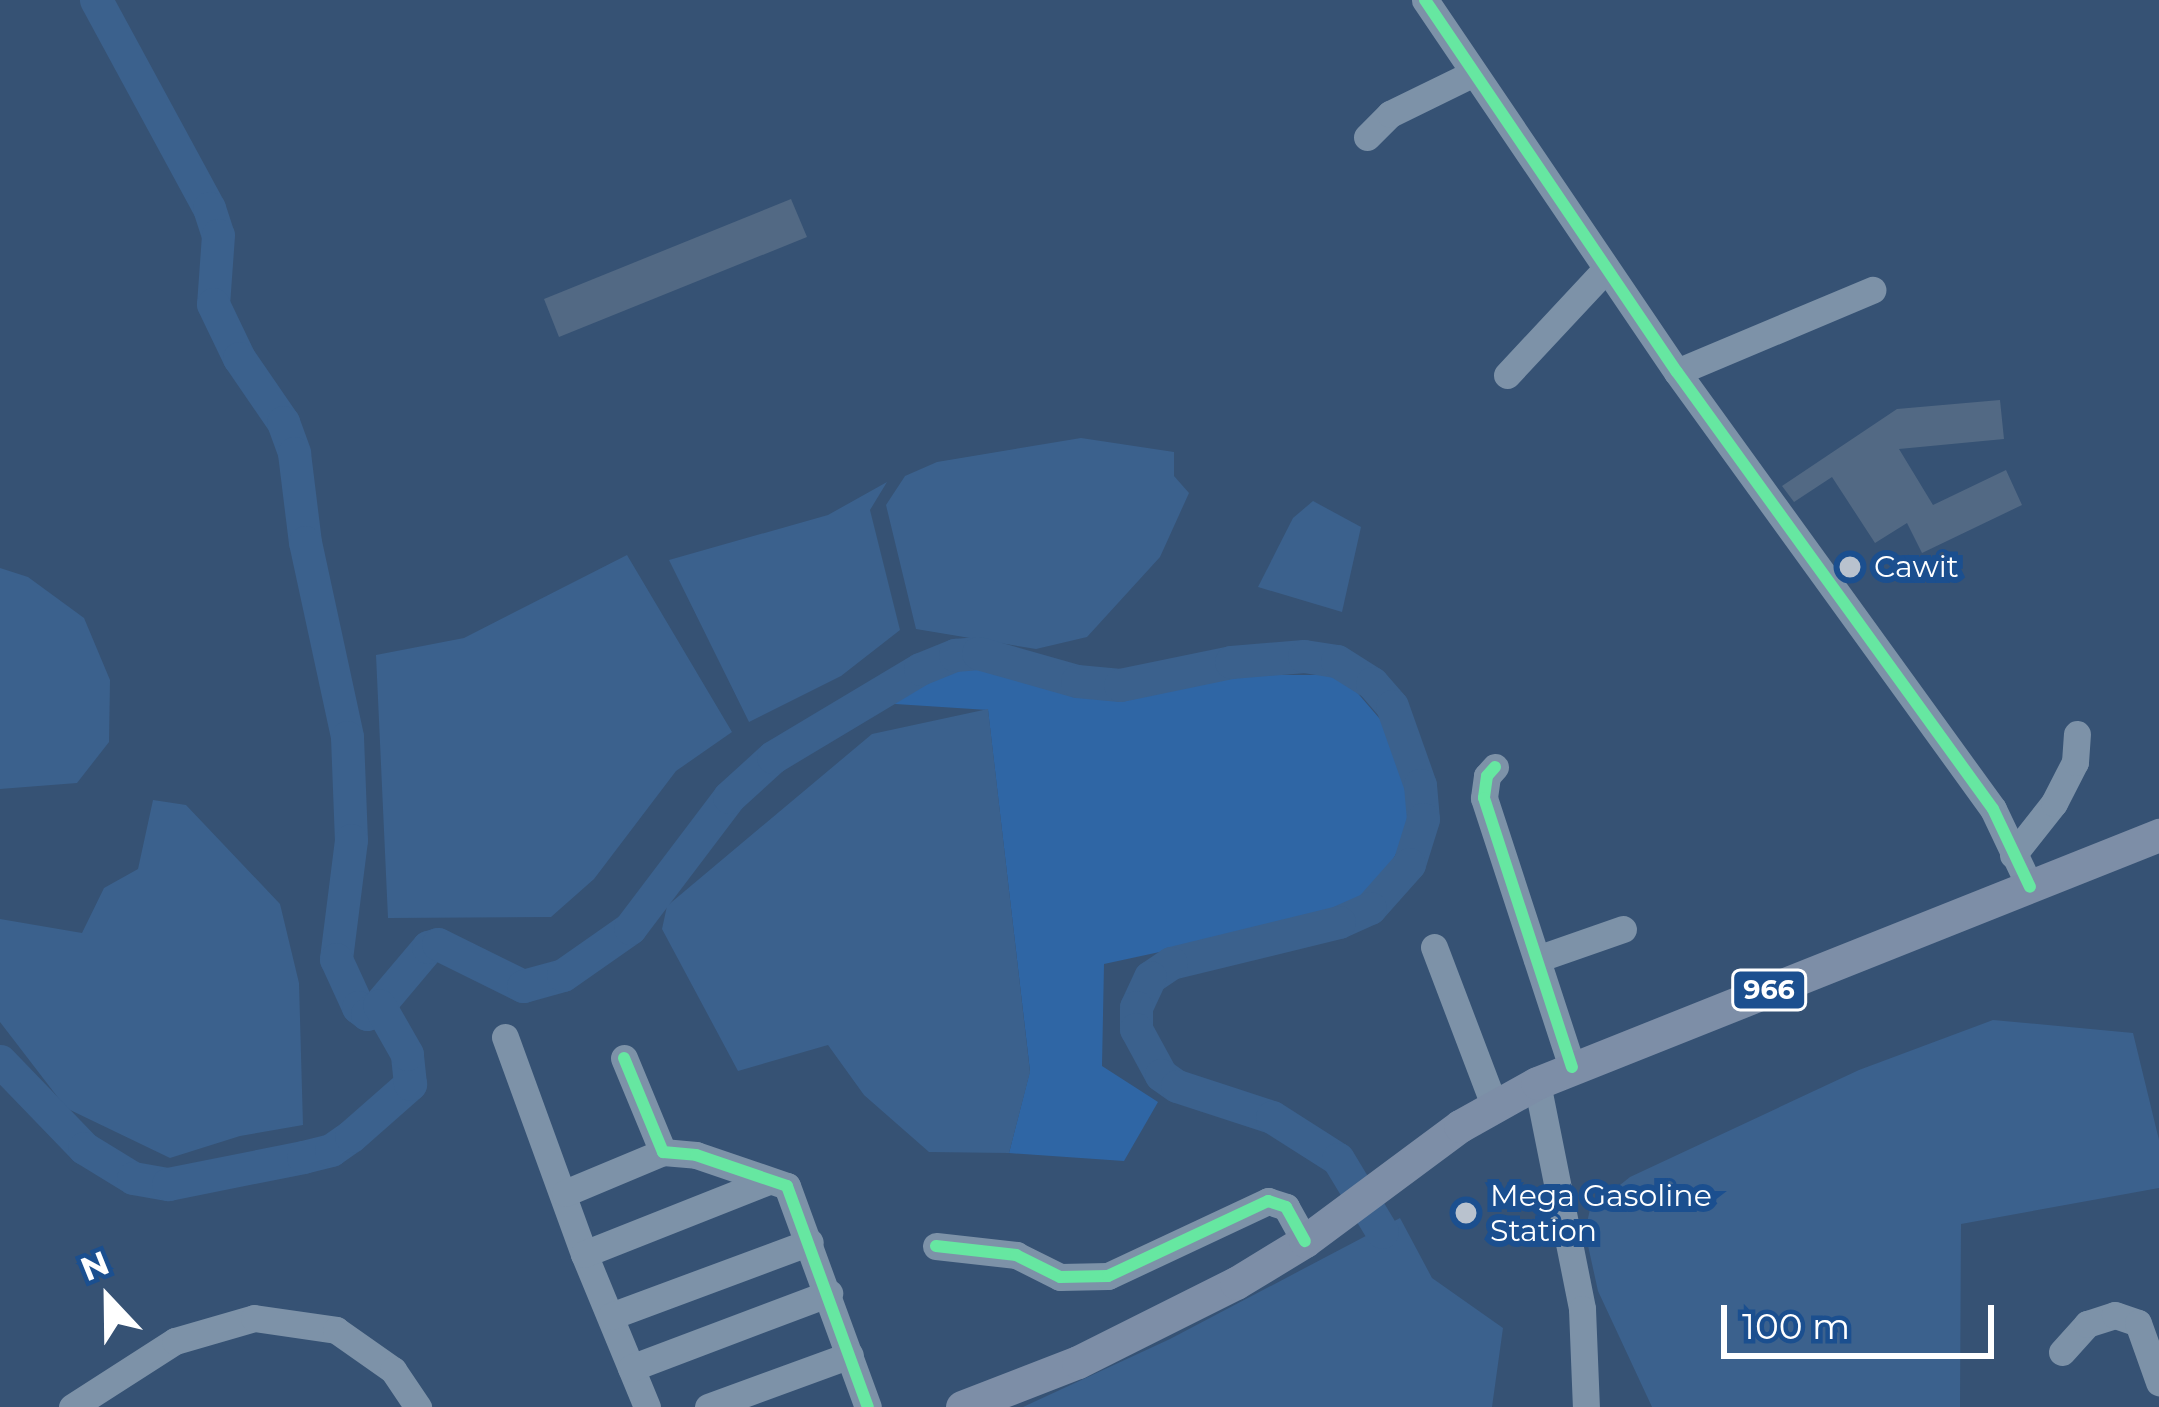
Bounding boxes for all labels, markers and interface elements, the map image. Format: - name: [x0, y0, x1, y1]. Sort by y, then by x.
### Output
- place label: Cawit: [1874, 549, 1959, 585]
- marker: Cawit: [1837, 554, 1863, 580]
- road number: 966: [1730, 969, 1808, 1011]
- place label: Mega Gasoline Station: [1490, 1178, 1712, 1248]
- marker: Mega Gasoline Station: [1453, 1200, 1479, 1226]
- north arrow: [48, 1239, 168, 1359]
- text: N: [75, 1242, 114, 1289]
- scale bar: [1727, 1281, 2000, 1355]
- text: 100 m: [1742, 1304, 1850, 1348]

